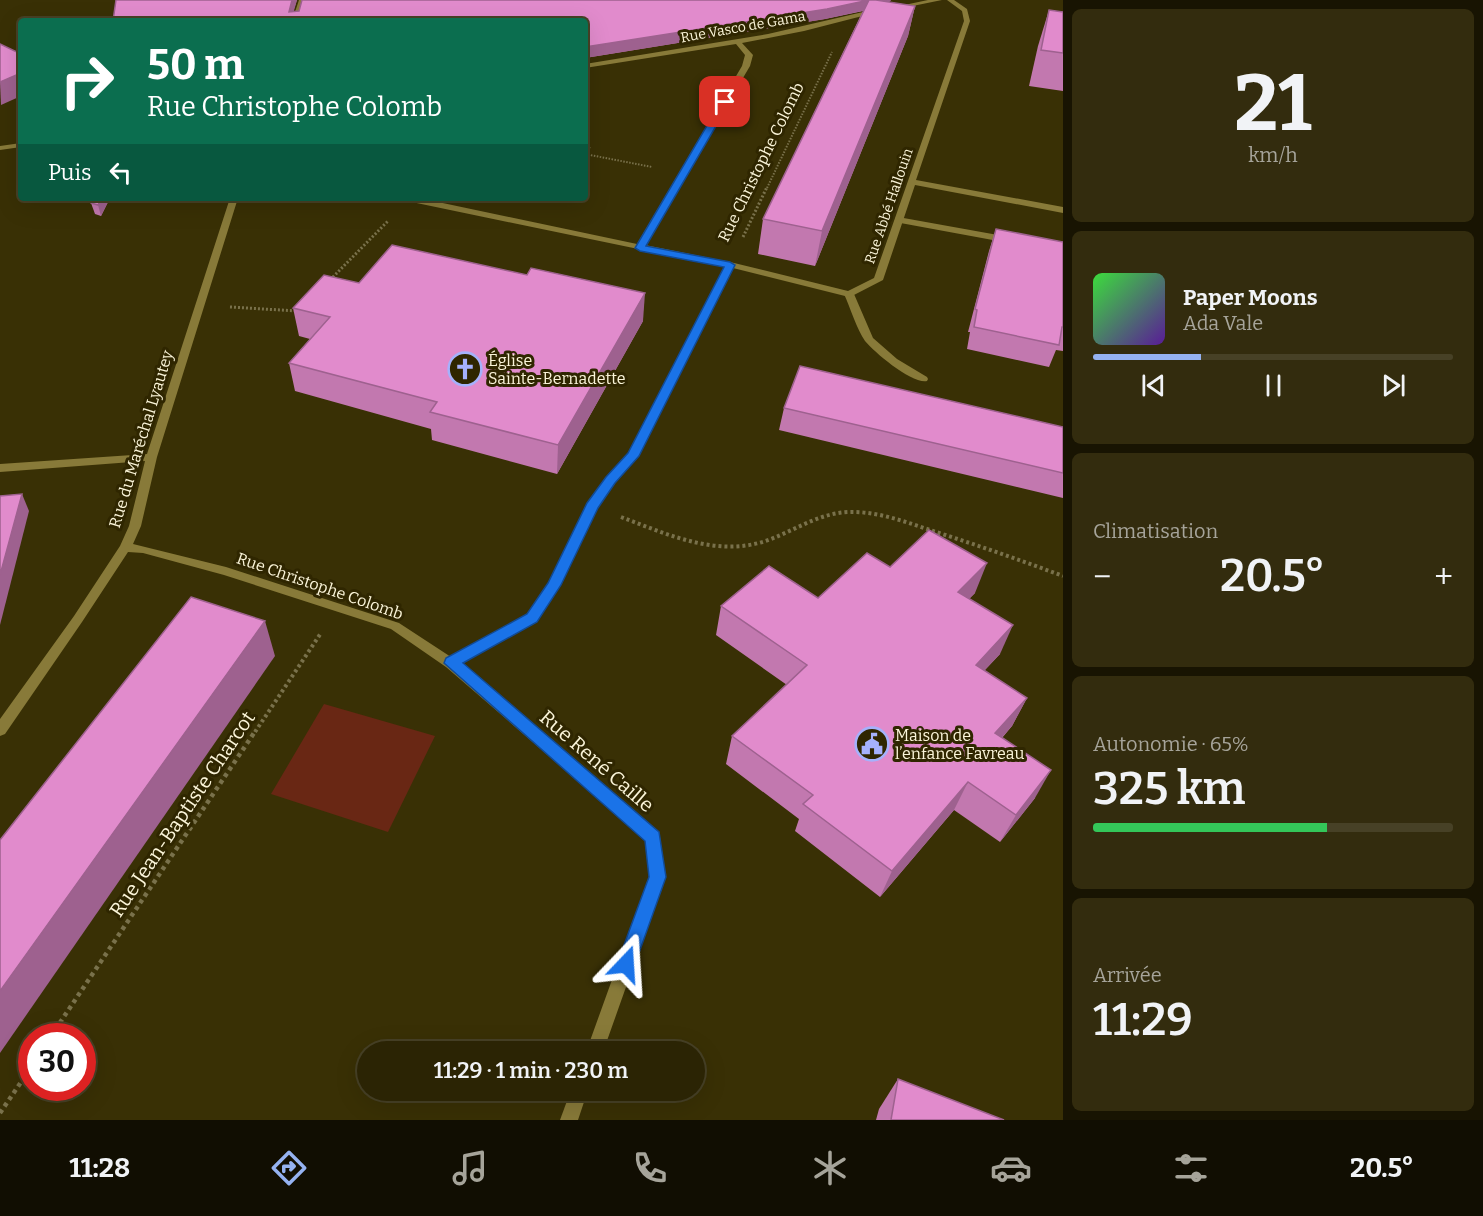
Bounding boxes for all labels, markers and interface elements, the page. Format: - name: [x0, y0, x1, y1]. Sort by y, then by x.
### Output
- street label: Rue Vasco de Gama: [679, 8, 807, 46]
- text: 50 m: [147, 40, 244, 90]
- icon: right: [48, 42, 126, 120]
- text: 21: [1234, 57, 1312, 151]
- pin: [699, 76, 750, 127]
- street label: Rue Christophe Colomb: [714, 79, 808, 245]
- icon: arrive: [708, 85, 741, 118]
- text: Rue Christophe Colomb: [147, 91, 442, 123]
- text: km/h: [1248, 143, 1298, 167]
- street label: Rue Abbé Hallouin: [861, 146, 917, 266]
- icon: left: [104, 156, 137, 189]
- text: Puis: [48, 159, 92, 186]
- text: Paper Moons: [1183, 284, 1318, 311]
- text: Ada Vale: [1183, 311, 1263, 335]
- street label: Rue du Maréchal Lyautey: [105, 347, 177, 530]
- place label: Église Sainte-Bernadette: [488, 350, 626, 388]
- church icon: Église Sainte-Bernadette: [447, 351, 483, 387]
- icon: previous: [1137, 369, 1170, 402]
- icon: pause: [1257, 369, 1290, 402]
- icon: next: [1377, 369, 1410, 402]
- text: Climatisation: [1093, 519, 1218, 543]
- street label: Rue Christophe Colomb: [234, 549, 406, 623]
- text: 20.5°: [1220, 549, 1325, 603]
- text: −: [1093, 557, 1111, 597]
- text: +: [1434, 557, 1453, 597]
- street label: Rue René Caille: [535, 705, 659, 817]
- street label: Rue Jean-Baptiste Charcot: [104, 707, 260, 921]
- public building icon: Maison de l’enfance Favreau: [854, 726, 890, 762]
- place label: Maison de l’enfance Favreau: [895, 726, 1025, 763]
- text: Autonomie · 65%: [1093, 732, 1249, 756]
- text: 325 km: [1093, 762, 1245, 816]
- position arrow: [594, 932, 658, 996]
- text: Arrivée: [1093, 963, 1162, 987]
- text: 11:29: [1093, 993, 1193, 1047]
- speed limit sign: 30: [18, 1023, 96, 1101]
- text: 11:29 · 1 min · 230 m: [434, 1057, 628, 1084]
- icon: directions: [268, 1147, 310, 1189]
- icon: music: [449, 1147, 491, 1189]
- icon: phone: [629, 1147, 671, 1189]
- icon: climate: [809, 1147, 851, 1189]
- icon: car: [990, 1147, 1032, 1189]
- icon: filters: [1170, 1147, 1212, 1189]
- text: 11:28: [69, 1152, 130, 1184]
- text: 20.5°: [1350, 1152, 1414, 1184]

